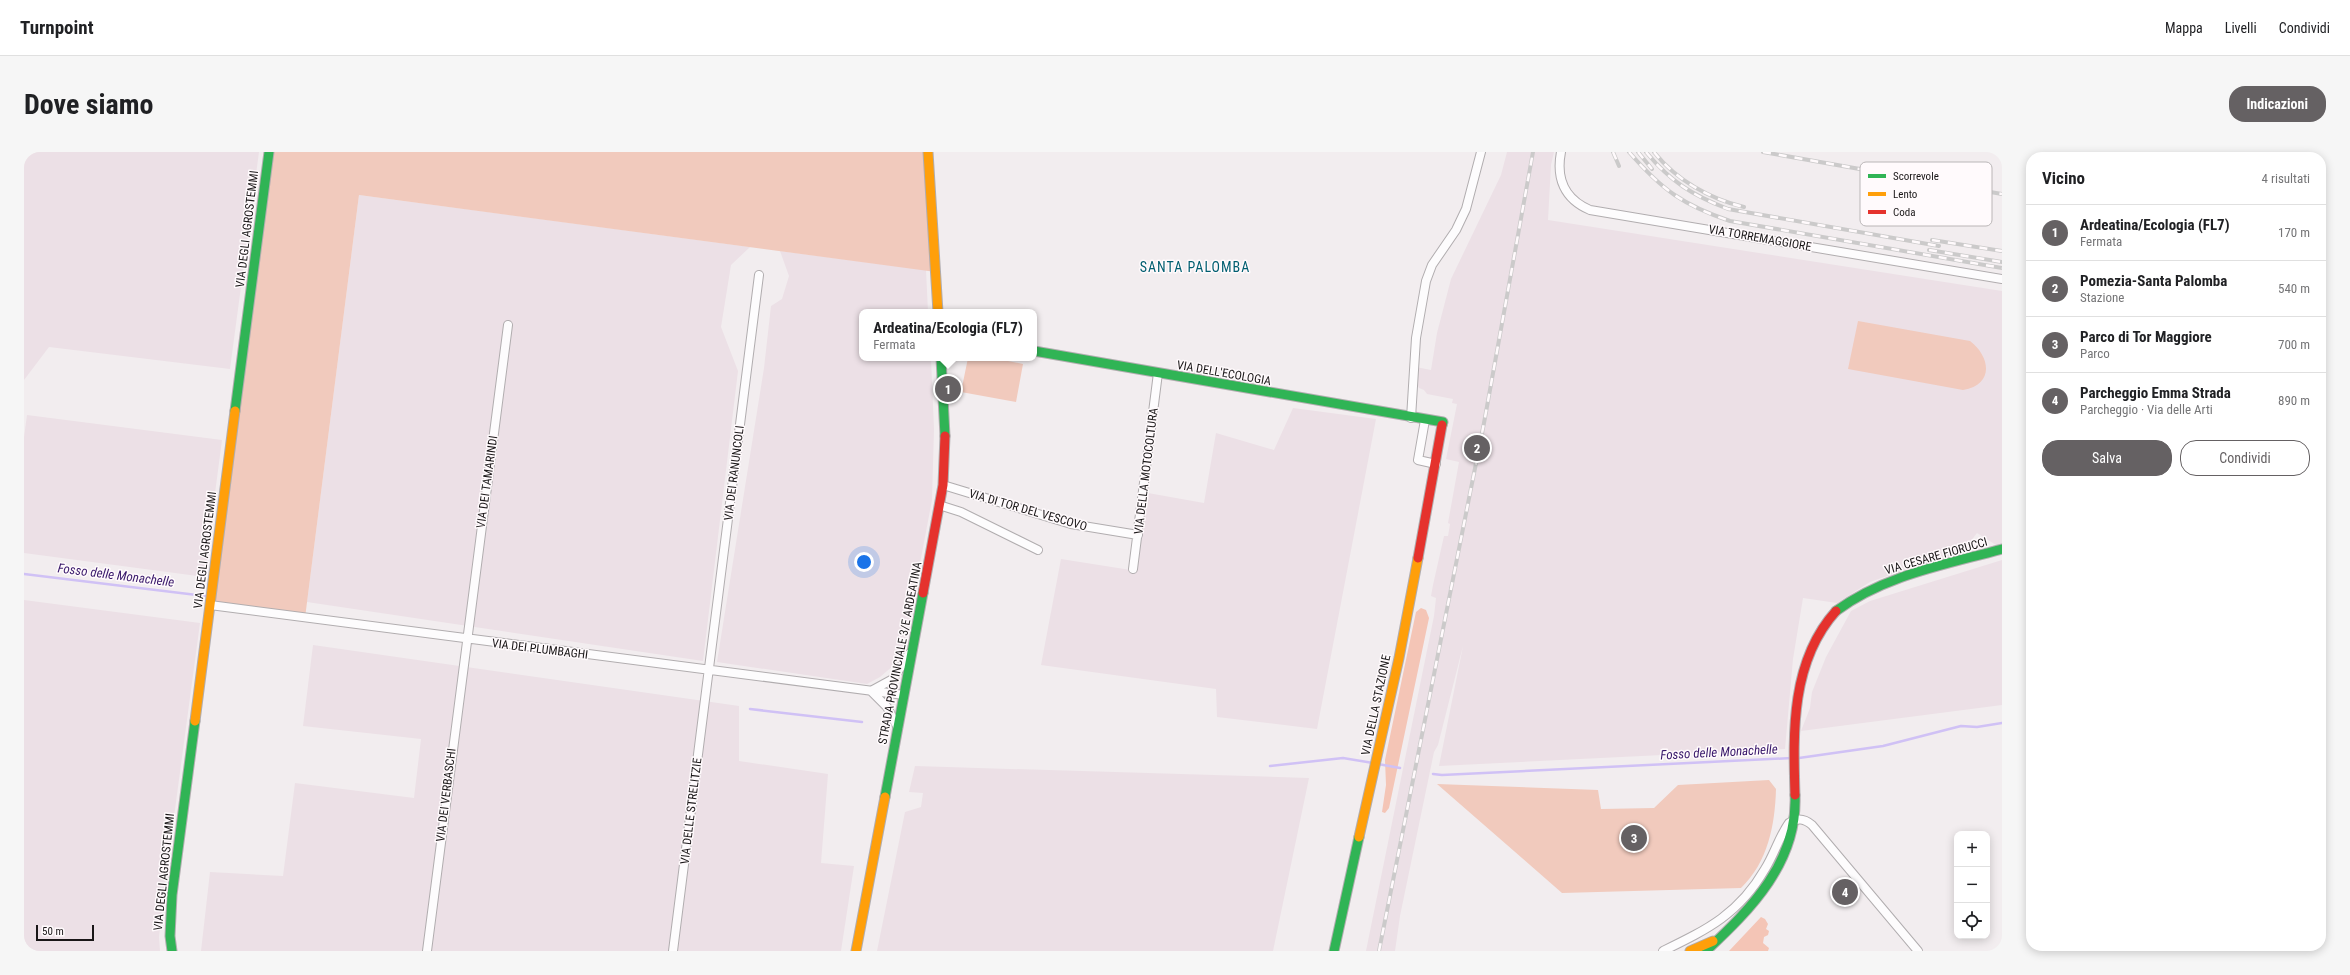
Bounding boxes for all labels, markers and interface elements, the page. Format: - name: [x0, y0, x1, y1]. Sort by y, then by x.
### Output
- text: Turnpoint: [20, 16, 94, 39]
- text: Mappa: [2165, 20, 2203, 36]
- text: Livelli: [2225, 20, 2257, 36]
- text: Condividi: [2279, 20, 2330, 36]
- button: Indicazioni: [2229, 86, 2326, 122]
- text: Dove siamo: [24, 88, 153, 121]
- legend: [1860, 162, 1992, 226]
- text: Vicino: [2042, 168, 2085, 188]
- street label: VIA DEGLI AGROSTEMMI: [233, 170, 261, 288]
- text: Scorrevole: [1893, 170, 1939, 183]
- text: 4 risultati: [2262, 171, 2310, 186]
- text: Lento: [1893, 188, 1918, 201]
- text: Coda: [1893, 206, 1915, 219]
- text: Ardeatina/Ecologia (FL7): [2080, 216, 2230, 234]
- street label: VIA TORREMAGGIORE: [1708, 222, 1812, 254]
- text: 1: [2052, 225, 2058, 240]
- text: 170 m: [2278, 225, 2310, 240]
- text: Fermata: [2080, 234, 2122, 249]
- district label: SANTA PALOMBA: [1140, 259, 1250, 275]
- text: Pomezia-Santa Palomba: [2080, 272, 2227, 290]
- text: 2: [2052, 281, 2058, 296]
- text: 540 m: [2278, 281, 2310, 296]
- text: Stazione: [2080, 290, 2124, 305]
- popup: [859, 309, 1037, 361]
- text: Ardeatina/Ecologia (FL7): [873, 319, 1023, 337]
- text: Parco di Tor Maggiore: [2080, 328, 2212, 346]
- text: Fermata: [873, 337, 915, 352]
- text: 3: [2052, 337, 2058, 352]
- text: 700 m: [2278, 337, 2310, 352]
- text: Parco: [2080, 346, 2110, 361]
- street label: VIA DELL'ECOLOGIA: [1176, 358, 1272, 388]
- pin: 1: [935, 374, 961, 404]
- text: Parcheggio Emma Strada: [2080, 384, 2231, 402]
- text: 4: [2052, 393, 2058, 408]
- text: 890 m: [2278, 393, 2310, 408]
- text: Parcheggio · Via delle Arti: [2080, 402, 2213, 417]
- street label: VIA DELLA MOTOCOLTURA: [1131, 407, 1161, 535]
- street label: VIA DEI RANUNCOLI: [721, 425, 747, 521]
- pin: 2: [1464, 433, 1490, 463]
- street label: VIA DEI TAMARINDI: [474, 435, 500, 529]
- button: Salva: [2042, 440, 2172, 476]
- button: Condividi: [2180, 440, 2310, 476]
- street label: VIA DI TOR DEL VESCOVO: [967, 486, 1089, 534]
- street label: VIA DEGLI AGROSTEMMI: [191, 491, 219, 609]
- street label: VIA CESARE FIORUCCI: [1883, 535, 1989, 577]
- your location: [854, 552, 874, 572]
- water label: Fosso delle Monachelle: [57, 560, 175, 590]
- street label: STRADA PROVINCIALE 3/E ARDEATINA: [875, 560, 925, 746]
- street label: VIA DEI PLUMBAGHI: [491, 636, 589, 662]
- street label: VIA DELLA STAZIONE: [1359, 653, 1393, 757]
- water label: Fosso delle Monachelle: [1660, 741, 1778, 763]
- street label: VIA DEI VERBASCHI: [433, 747, 459, 843]
- street label: VIA DELLE STRELITZIE: [678, 757, 704, 865]
- street label: VIA DEGLI AGROSTEMMI: [151, 813, 177, 931]
- pin: 3: [1621, 823, 1647, 853]
- map controls: [1954, 831, 1990, 939]
- button: +: [1954, 831, 1990, 867]
- button: −: [1954, 867, 1990, 903]
- pin: 4: [1832, 877, 1858, 907]
- button: locate: [1954, 903, 1990, 939]
- scale bar: [36, 923, 94, 942]
- text: 50 m: [42, 925, 64, 938]

